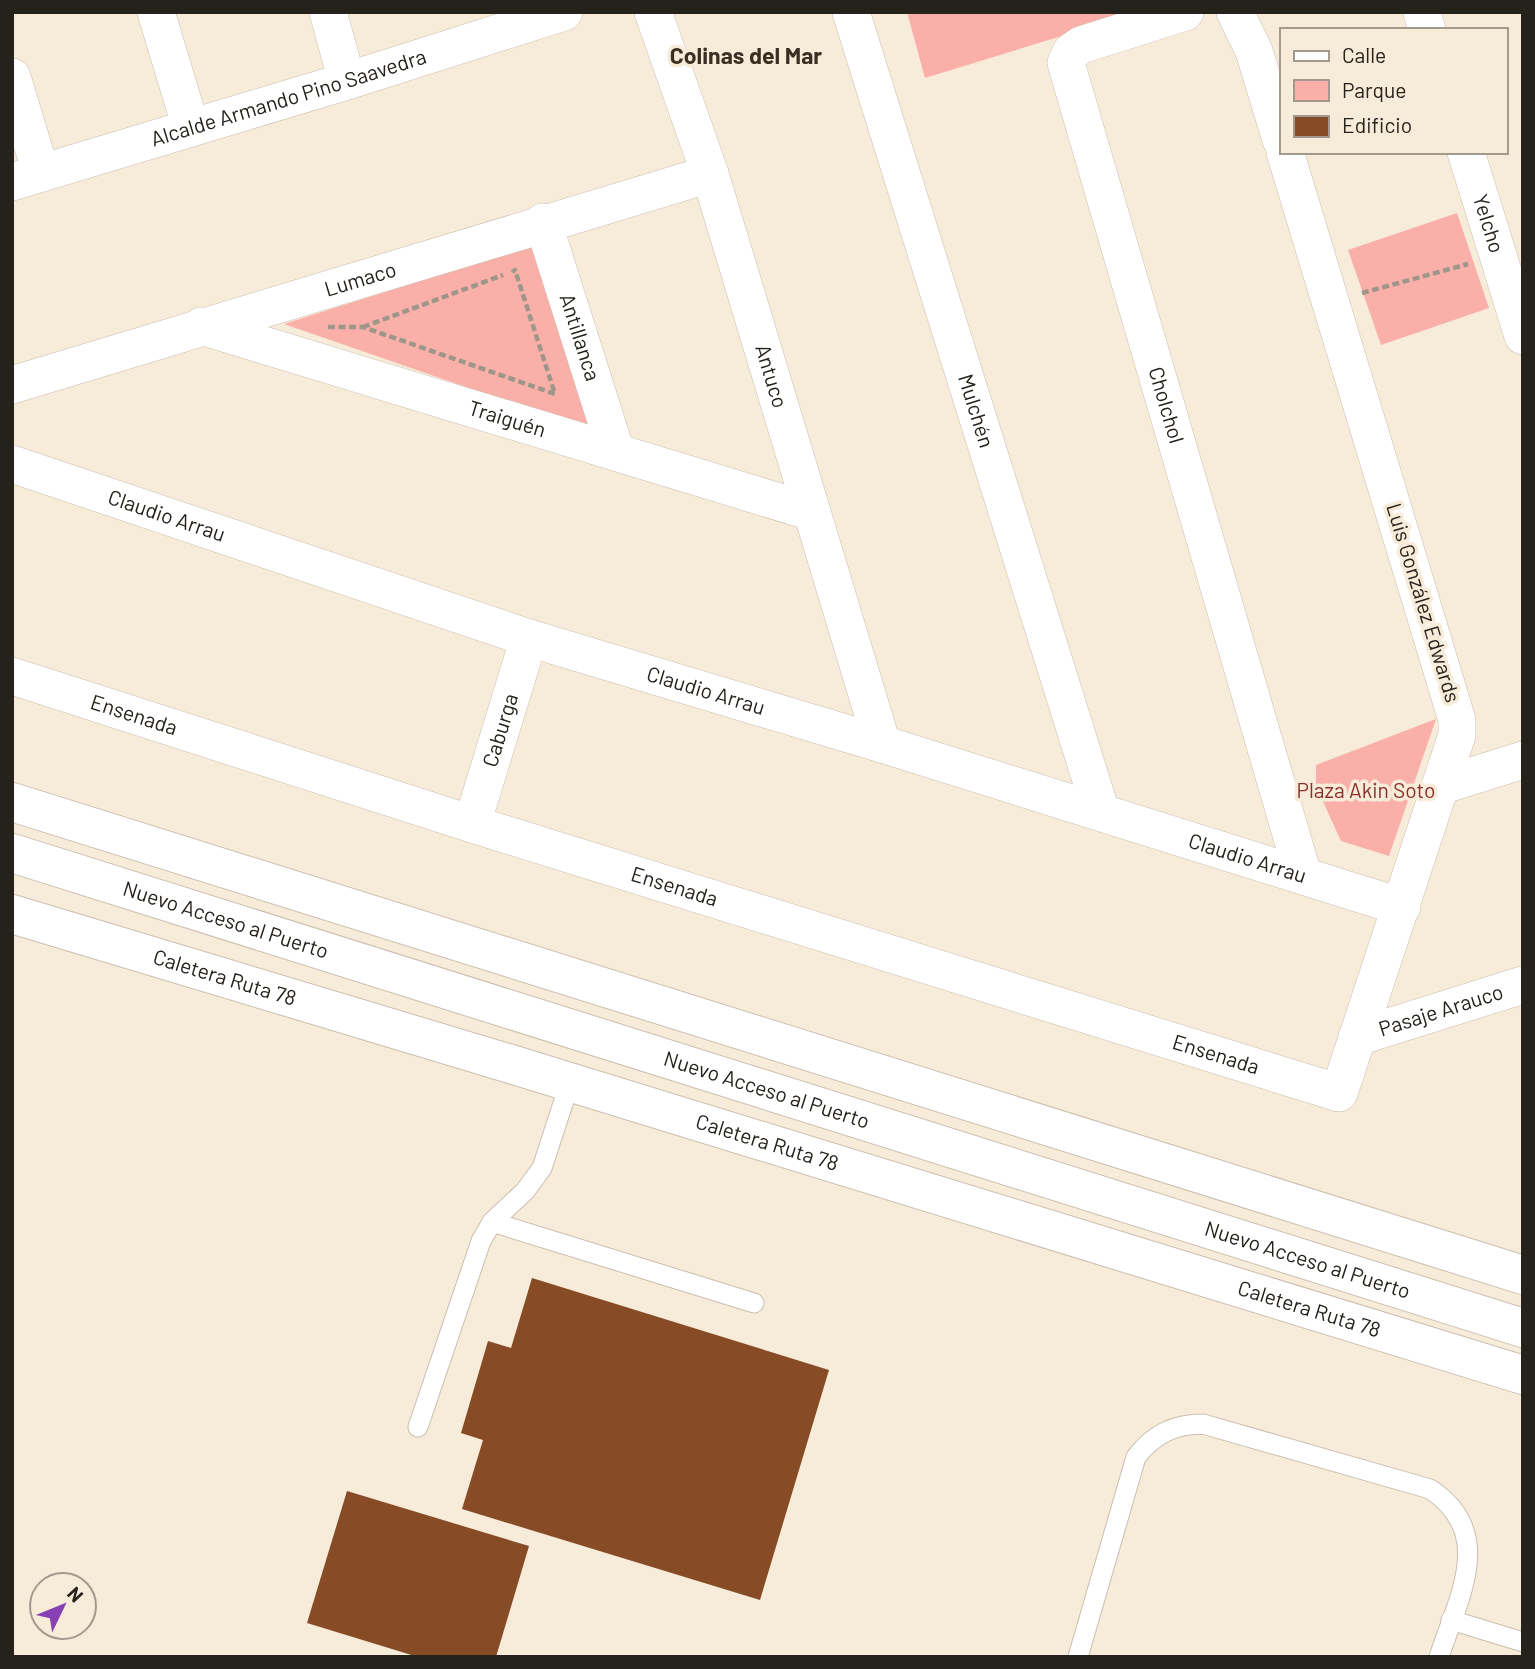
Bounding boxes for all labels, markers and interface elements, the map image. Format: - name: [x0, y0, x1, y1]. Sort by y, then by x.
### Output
- legend: [1280, 28, 1507, 154]
- district label: Colinas del Mar: [670, 41, 822, 69]
- text: Calle: [1342, 42, 1386, 67]
- street label: Alcalde Armando Pino Saavedra: [147, 43, 429, 150]
- text: Parque: [1342, 77, 1407, 102]
- text: Edificio: [1342, 112, 1412, 137]
- street label: Yelcho: [1469, 191, 1510, 256]
- street label: Lumaco: [321, 256, 399, 301]
- street label: Antillanca: [555, 290, 607, 384]
- street label: Antuco: [751, 341, 794, 411]
- street label: Cholchol: [1144, 364, 1190, 446]
- street label: Mulchén: [954, 371, 1000, 450]
- street label: Traiguén: [466, 394, 549, 441]
- street label: Claudio Arrau: [105, 483, 229, 546]
- street label: Luis González Edwards: [1382, 500, 1467, 705]
- street label: Claudio Arrau: [644, 660, 768, 719]
- street label: Ensenada: [88, 688, 181, 739]
- street label: Caburga: [476, 690, 522, 770]
- park label: Plaza Akin Soto: [1297, 777, 1435, 802]
- street label: Claudio Arrau: [1186, 827, 1310, 887]
- street label: Ensenada: [628, 860, 721, 911]
- street label: Nuevo Acceso al Puerto: [120, 875, 332, 963]
- street label: Caletera Ruta 78: [151, 943, 299, 1010]
- street label: Pasaje Arauco: [1375, 978, 1506, 1041]
- street label: Ensenada: [1170, 1028, 1263, 1079]
- street label: Nuevo Acceso al Puerto: [661, 1045, 873, 1133]
- street label: Caletera Ruta 78: [693, 1108, 842, 1175]
- street label: Nuevo Acceso al Puerto: [1202, 1215, 1414, 1303]
- street label: Caletera Ruta 78: [1235, 1274, 1384, 1342]
- north arrow: [28, 1571, 98, 1641]
- text: N: [63, 1582, 89, 1607]

